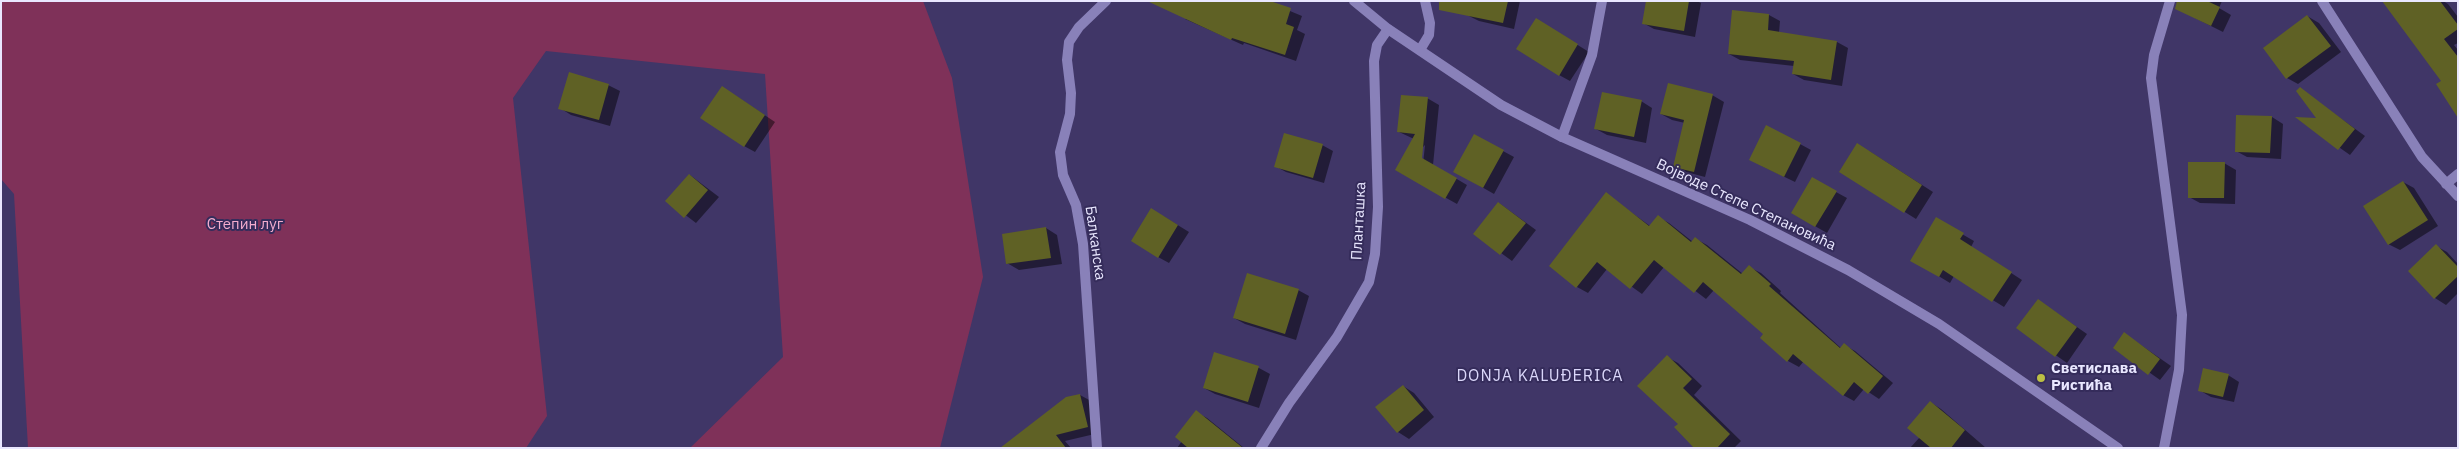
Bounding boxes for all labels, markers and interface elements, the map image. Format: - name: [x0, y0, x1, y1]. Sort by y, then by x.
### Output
- street label: Војводе Степе Степановића: [1653, 155, 1839, 255]
- street label: Планташка: [1348, 181, 1370, 261]
- street label: Балканска: [1081, 205, 1109, 281]
- park label: Степин луг: [207, 216, 283, 234]
- place label: Светислава Ристића: [2051, 360, 2137, 395]
- district label: DONJA KALUĐERICA: [1454, 366, 1626, 386]
- marker: Светислава Ристића: [2035, 372, 2047, 384]

